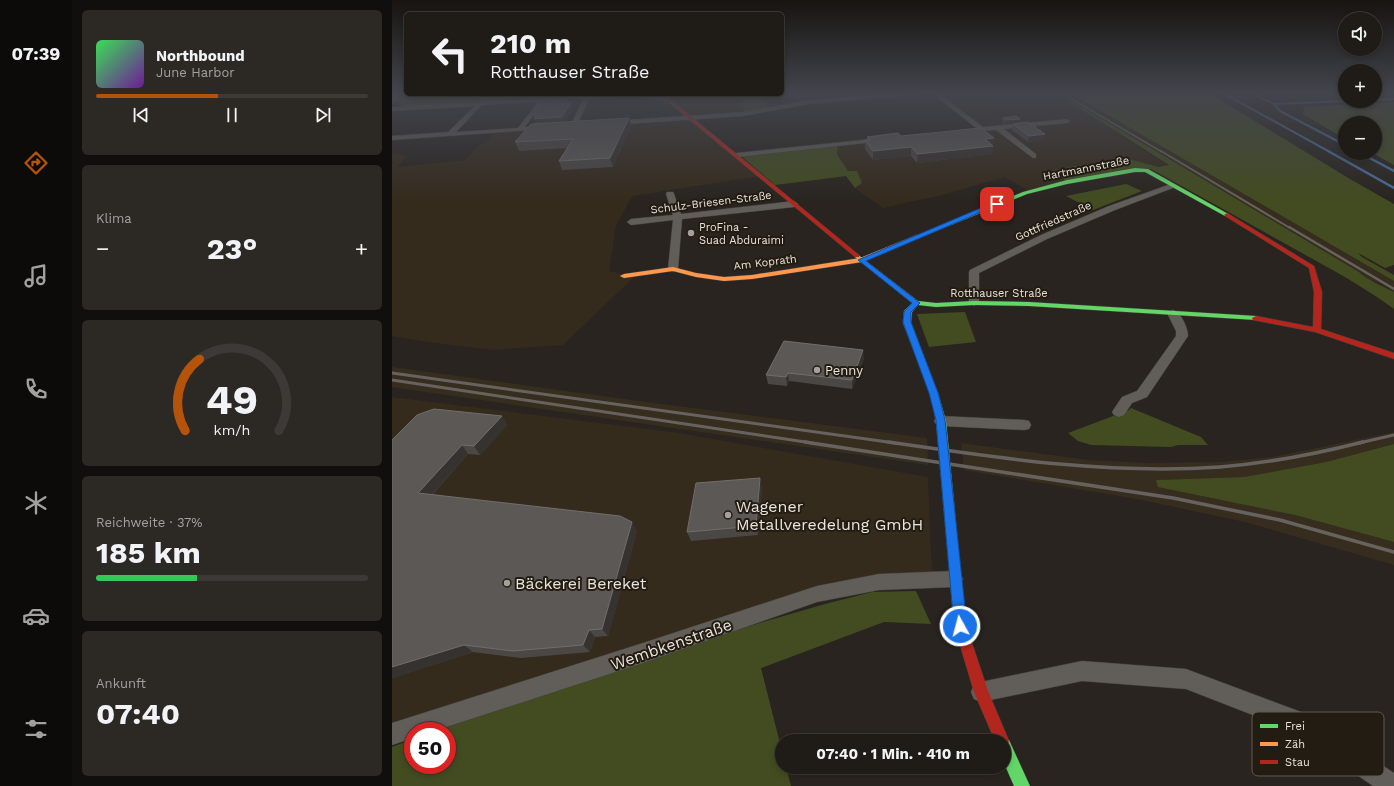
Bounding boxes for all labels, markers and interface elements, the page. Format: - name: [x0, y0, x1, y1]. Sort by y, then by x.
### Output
- map controls: [1338, 12, 1382, 160]
- button: sound: [1338, 12, 1382, 56]
- text: 210 m: [490, 27, 571, 60]
- icon: left: [424, 28, 476, 80]
- text: 07:39: [12, 43, 60, 64]
- text: Northbound: [156, 47, 245, 65]
- text: Rotthauser Straße: [490, 61, 649, 82]
- button: +: [1338, 64, 1382, 108]
- text: June Harbor: [156, 65, 235, 80]
- icon: previous: [130, 104, 152, 126]
- icon: pause: [221, 104, 243, 126]
- icon: next: [312, 104, 334, 126]
- button: −: [1338, 116, 1382, 160]
- icon: directions: [22, 149, 50, 177]
- street label: Hartmannstraße: [1042, 154, 1130, 183]
- pin: [980, 187, 1014, 221]
- street label: Schulz-Briesen-Straße: [650, 189, 772, 216]
- icon: arrive: [986, 193, 1008, 215]
- street label: Gottfriedstraße: [1013, 199, 1093, 244]
- text: Klima: [96, 211, 132, 226]
- place label: ProFina - Suad Abduraimi: [699, 221, 784, 247]
- marker: ProFina - Suad Abduraimi: [686, 228, 696, 238]
- text: 23°: [207, 231, 257, 266]
- text: −: [96, 236, 109, 261]
- text: +: [355, 236, 368, 261]
- street label: Am Koprath: [733, 252, 797, 273]
- icon: music: [22, 262, 50, 290]
- street label: Rotthauser Straße: [950, 287, 1048, 300]
- place label: Penny: [825, 363, 863, 378]
- marker: Penny: [812, 365, 822, 375]
- icon: phone: [22, 375, 50, 403]
- text: 49: [206, 375, 258, 424]
- text: km/h: [214, 422, 250, 438]
- icon: climate: [22, 489, 50, 517]
- place label: Wagener Metallveredelung GmbH: [736, 497, 923, 534]
- marker: Wagener Metallveredelung GmbH: [723, 510, 733, 520]
- text: Reichweite · 37%: [96, 515, 202, 530]
- text: 185 km: [96, 535, 201, 570]
- place label: Bäckerei Bereket: [515, 574, 647, 593]
- marker: Bäckerei Bereket: [502, 578, 512, 588]
- icon: car: [22, 602, 50, 630]
- position arrow: [939, 605, 981, 647]
- street label: Wembkenstraße: [608, 615, 734, 674]
- text: Ankunft: [96, 676, 146, 691]
- text: 07:40: [96, 696, 180, 731]
- legend: [1252, 712, 1384, 776]
- icon: filters: [22, 715, 50, 743]
- text: Frei: [1285, 720, 1305, 733]
- speed limit sign: 50: [404, 722, 456, 774]
- text: Zäh: [1285, 738, 1305, 751]
- text: 07:40 · 1 Min. · 410 m: [816, 745, 970, 763]
- text: Stau: [1285, 756, 1310, 769]

